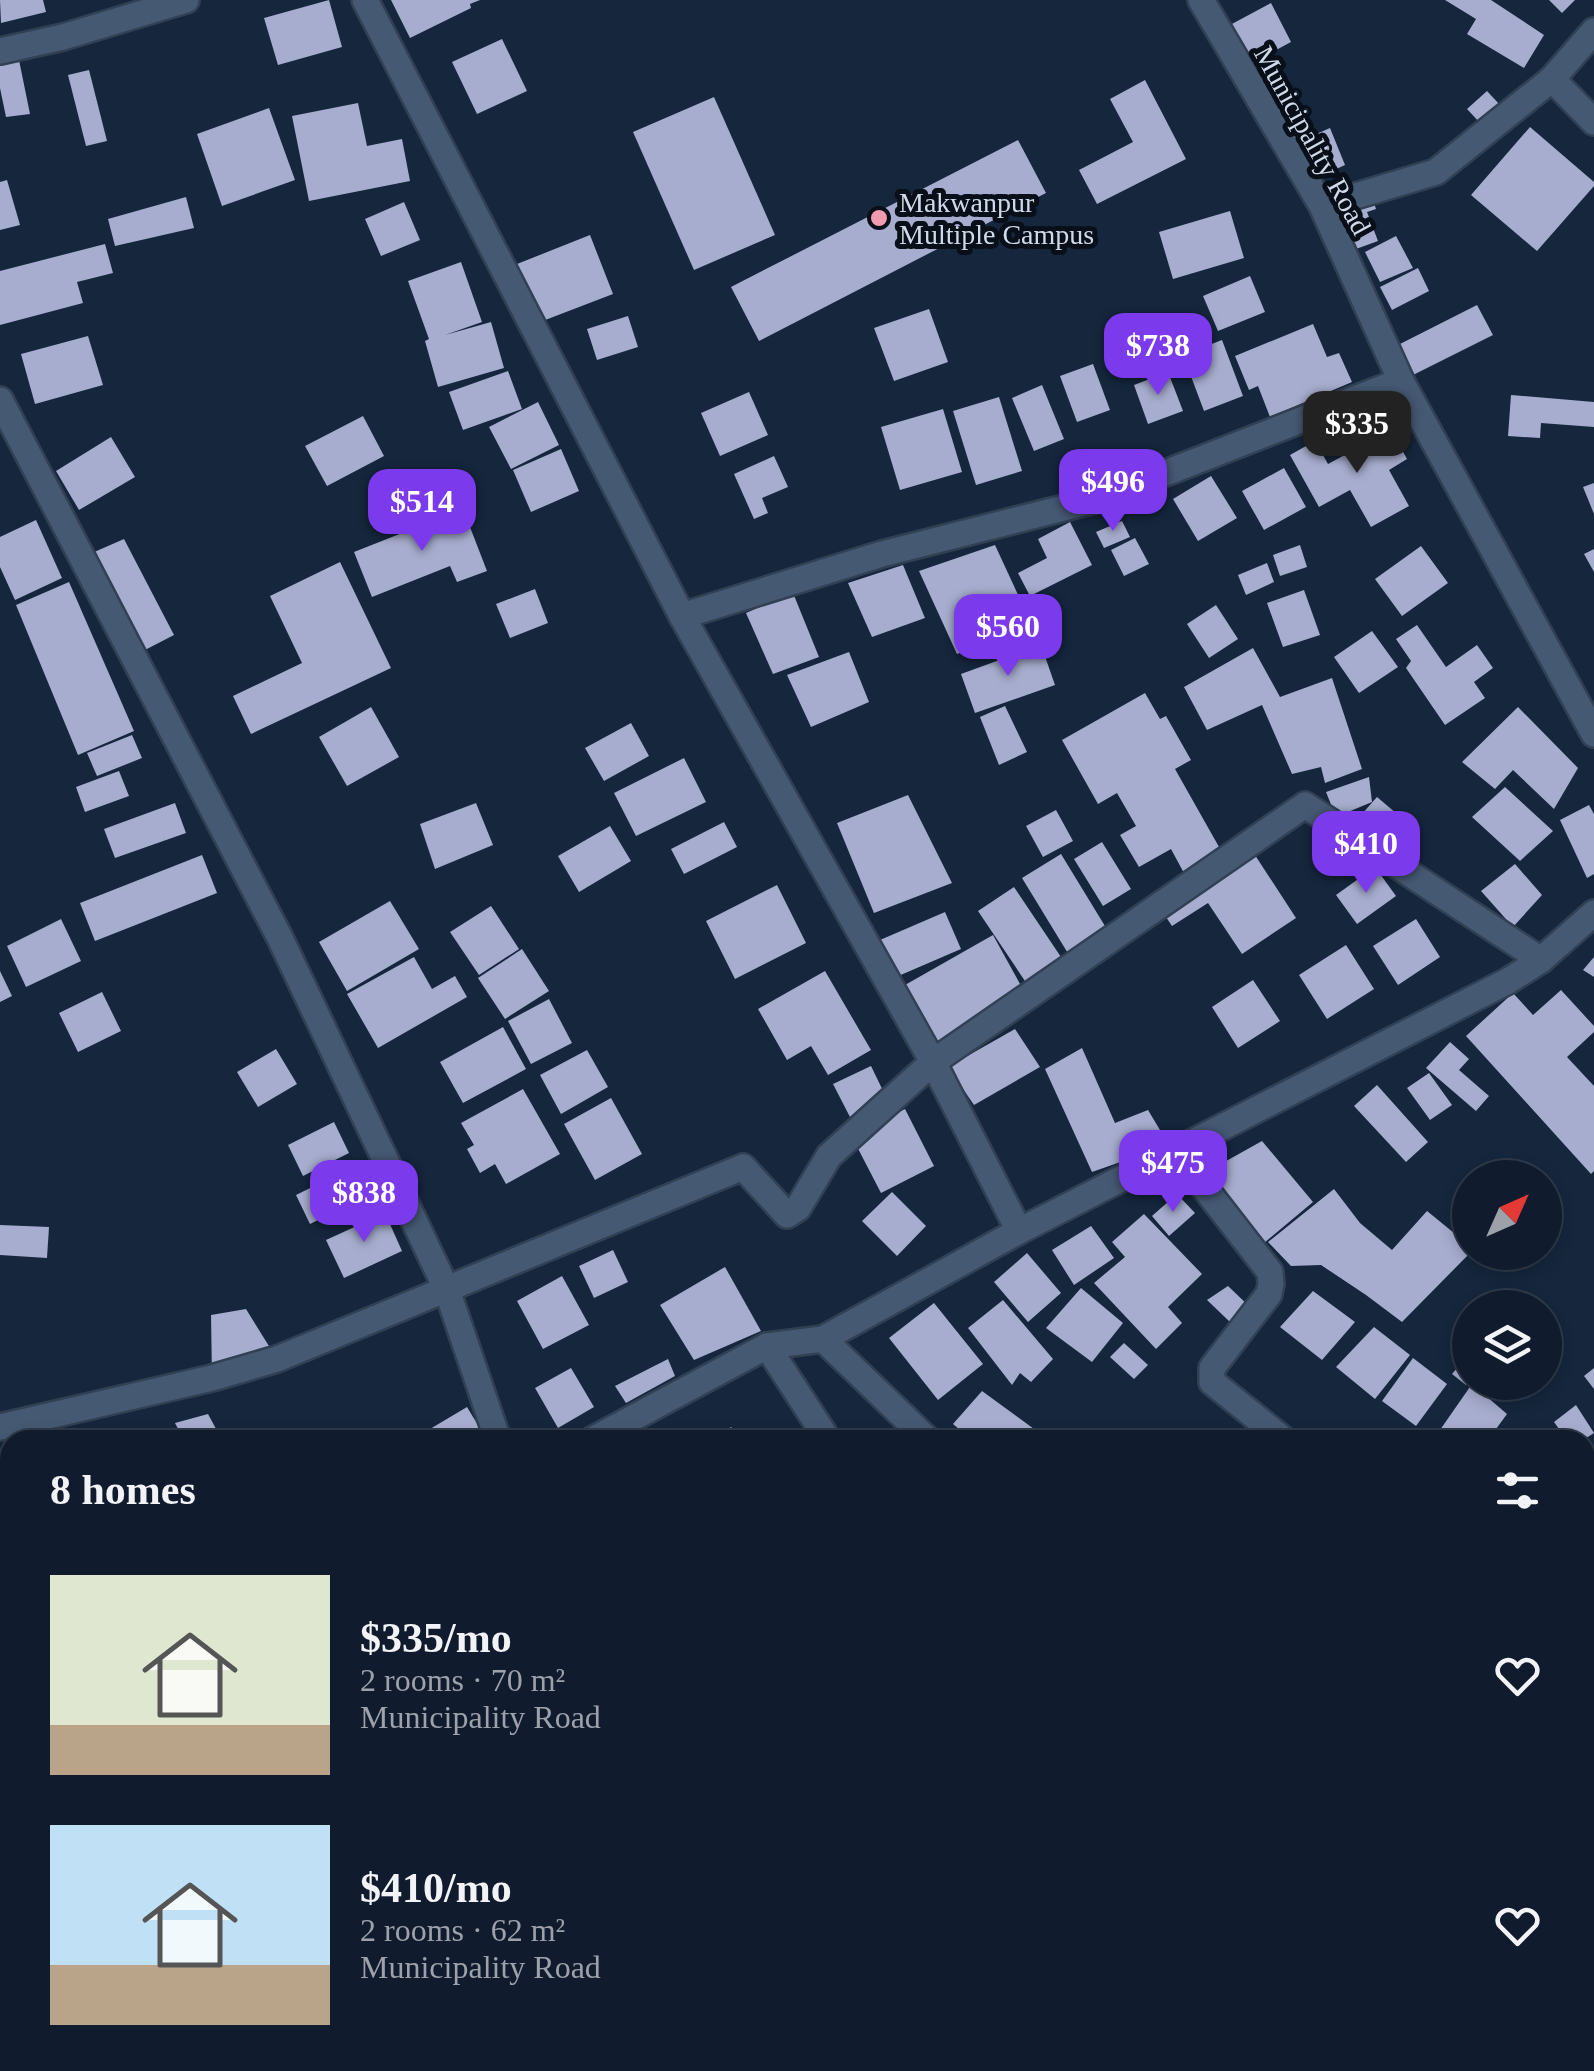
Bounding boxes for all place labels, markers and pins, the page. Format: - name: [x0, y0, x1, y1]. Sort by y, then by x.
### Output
- place label: Makwanpur Multiple Campus: [899, 187, 1094, 250]
- marker: Makwanpur Multiple Campus: [868, 207, 890, 229]
- pin: $738: [1099, 313, 1217, 398]
- pin: $335: [1298, 391, 1416, 476]
- pin: $496: [1054, 449, 1172, 534]
- pin: $514: [363, 469, 481, 554]
- pin: $560: [949, 594, 1067, 679]
- pin: $410: [1307, 811, 1425, 896]
- pin: $475: [1114, 1130, 1232, 1215]
- pin: $838: [305, 1160, 423, 1245]

